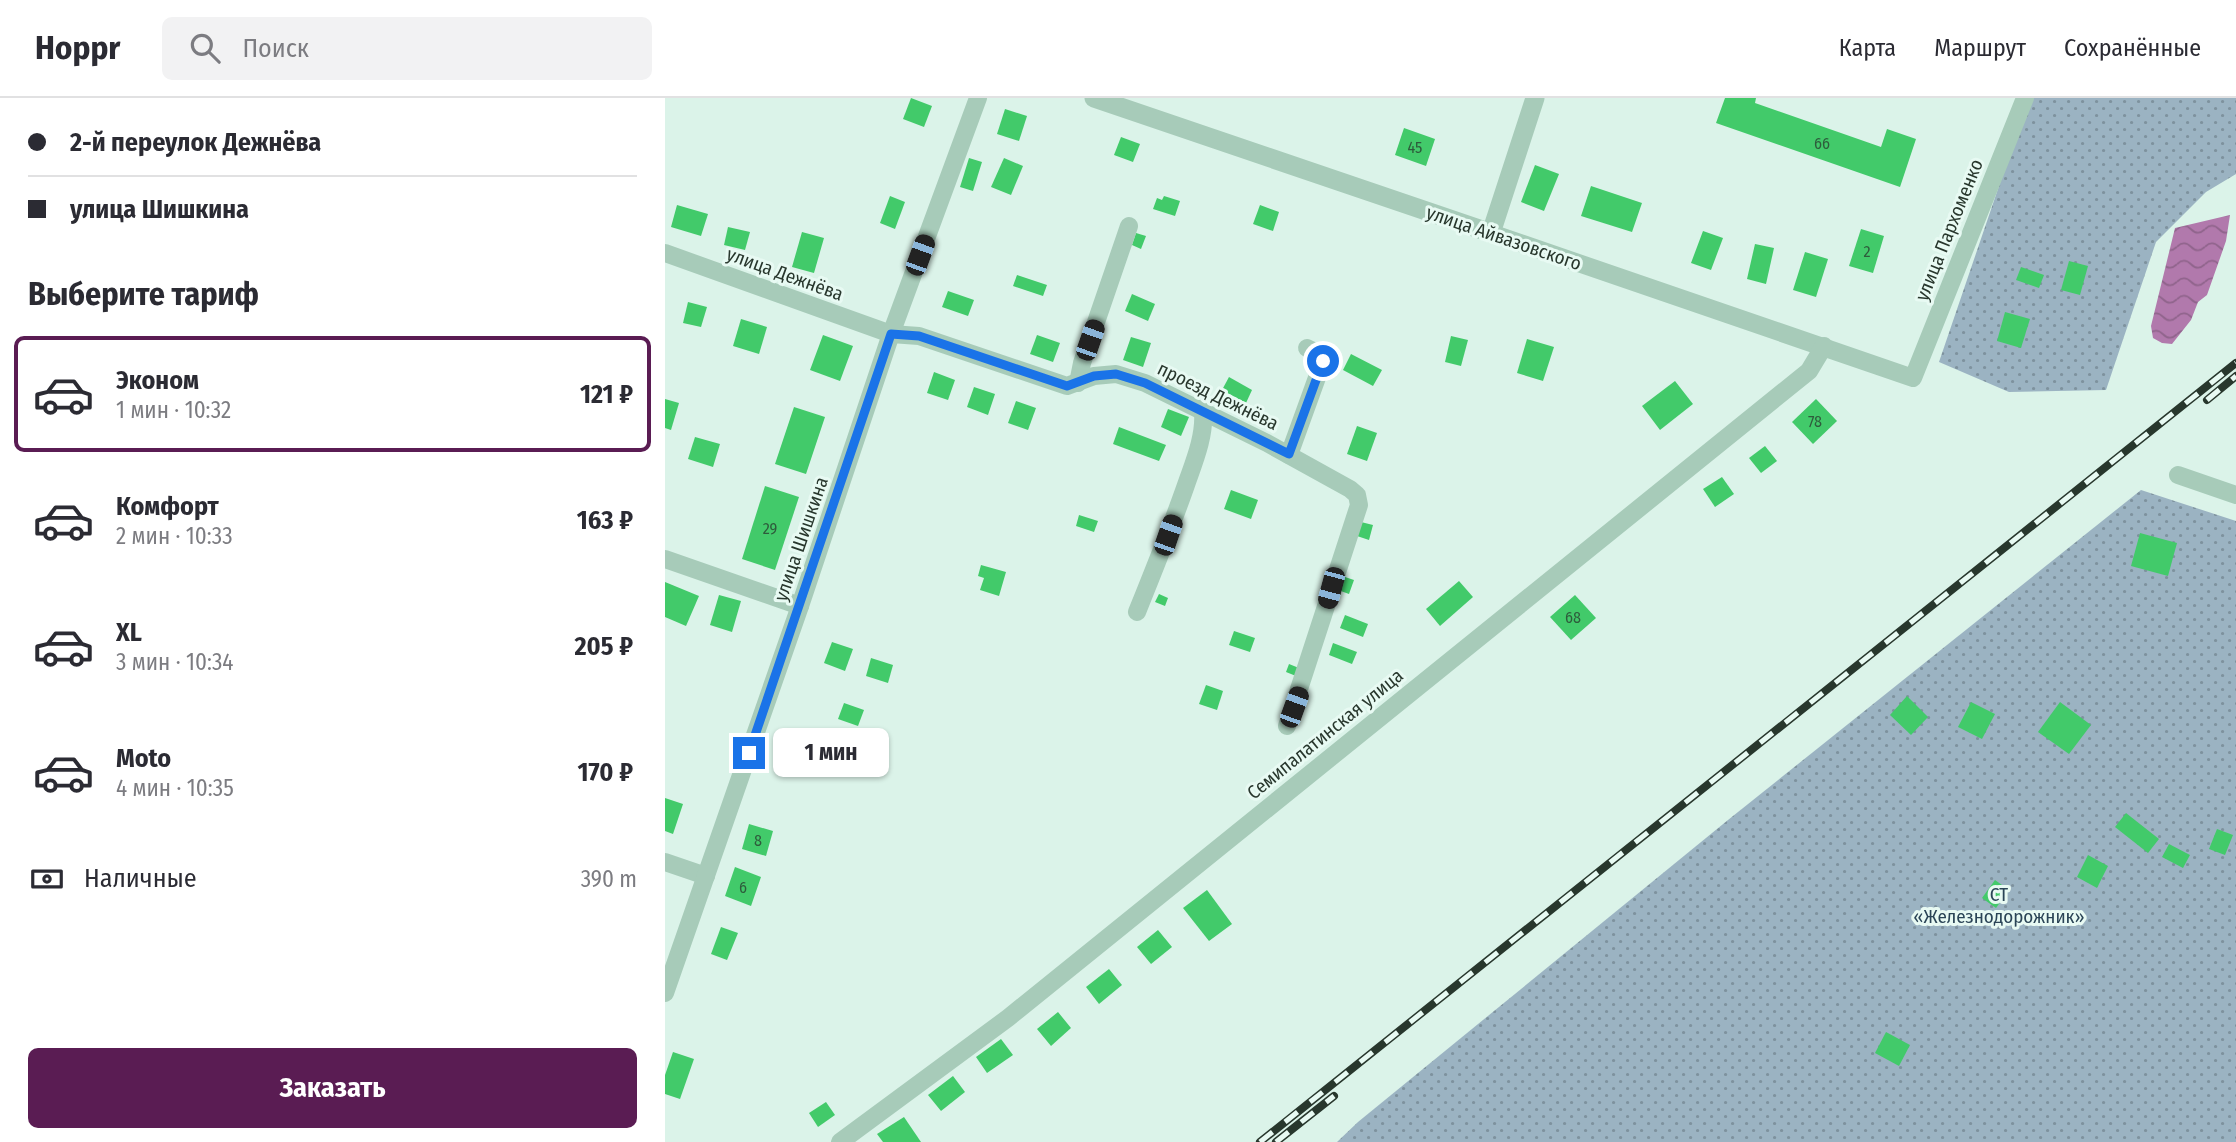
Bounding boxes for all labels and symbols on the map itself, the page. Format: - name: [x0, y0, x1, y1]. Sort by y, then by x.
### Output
- house number: 66: [1814, 134, 1830, 153]
- house number: 45: [1408, 138, 1422, 157]
- street label: улица Пархоменко: [1910, 156, 1988, 304]
- street label: улица Айвазовского: [1423, 201, 1585, 275]
- car: [903, 232, 938, 278]
- street label: улица Дежнёва: [724, 242, 846, 306]
- house number: 2: [1863, 242, 1871, 261]
- car: [1074, 317, 1107, 363]
- route start: [1307, 345, 1339, 377]
- street label: проезд Дежнёва: [1154, 357, 1282, 435]
- house number: 78: [1808, 412, 1822, 431]
- street label: улица Шишкина: [769, 474, 833, 604]
- car: [1152, 512, 1185, 558]
- house number: 29: [763, 519, 778, 538]
- car: [1316, 565, 1347, 611]
- house number: 68: [1565, 608, 1581, 627]
- street label: Семипалатинская улица: [1242, 664, 1408, 804]
- car: [1277, 684, 1312, 730]
- callout: 1 мин: [773, 728, 889, 778]
- route end: [733, 737, 765, 769]
- house number: 8: [754, 831, 762, 850]
- house number: 6: [739, 878, 747, 897]
- park label: СТ «Железнодорожник»: [1913, 883, 2085, 928]

